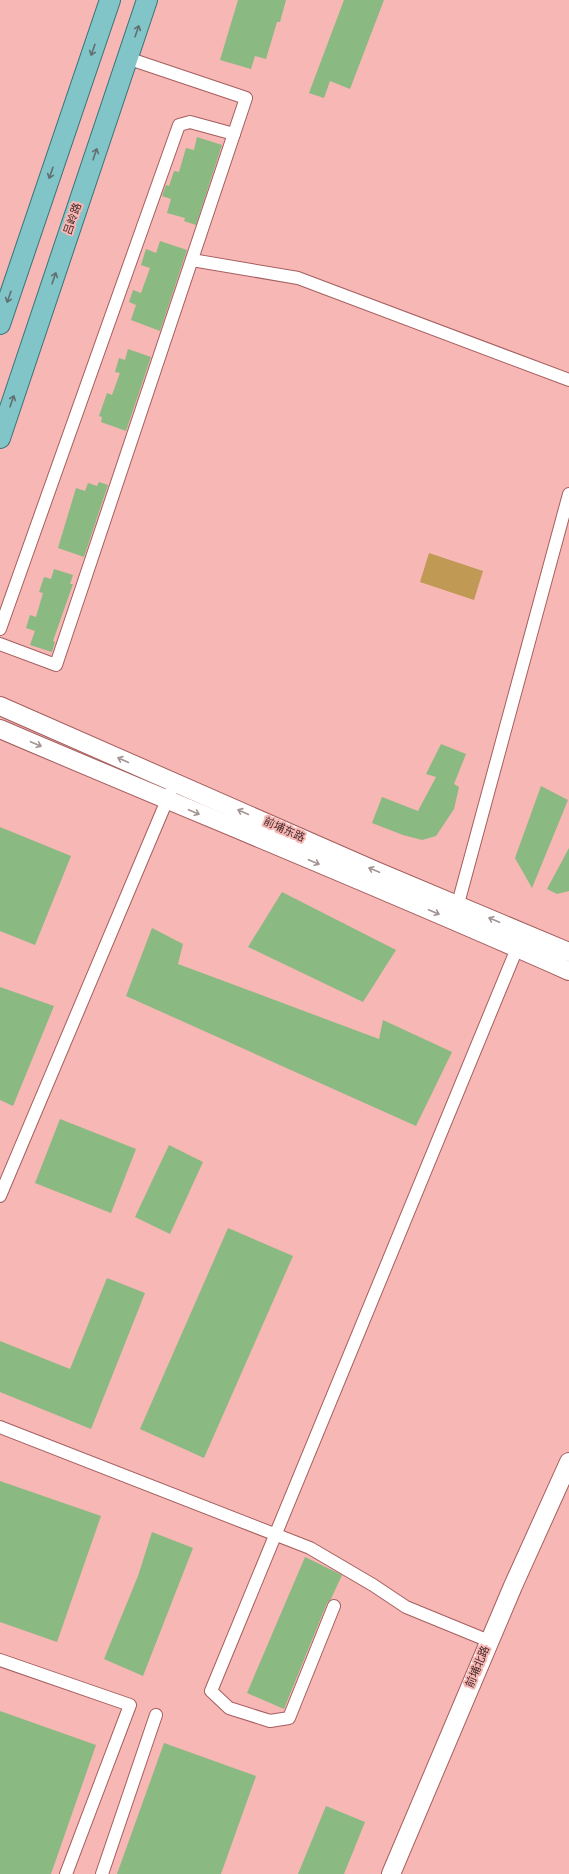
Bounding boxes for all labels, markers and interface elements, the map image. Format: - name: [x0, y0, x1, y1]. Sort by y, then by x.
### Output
- one-way arrow: [133, 26, 141, 38]
- one-way arrow: [88, 44, 96, 56]
- one-way arrow: [92, 148, 99, 161]
- one-way arrow: [47, 167, 54, 180]
- street label: 吕岭路: [61, 201, 85, 237]
- one-way arrow: [51, 271, 58, 284]
- one-way arrow: [5, 290, 13, 302]
- one-way arrow: [9, 395, 17, 407]
- one-way arrow: [29, 741, 41, 748]
- one-way arrow: [118, 756, 130, 763]
- one-way arrow: [237, 808, 249, 816]
- one-way arrow: [187, 809, 199, 816]
- street label: 前埔东路: [261, 815, 307, 845]
- one-way arrow: [307, 859, 319, 866]
- one-way arrow: [369, 866, 381, 873]
- one-way arrow: [427, 909, 439, 916]
- one-way arrow: [489, 916, 501, 924]
- street label: 前埔北路: [463, 1644, 493, 1690]

